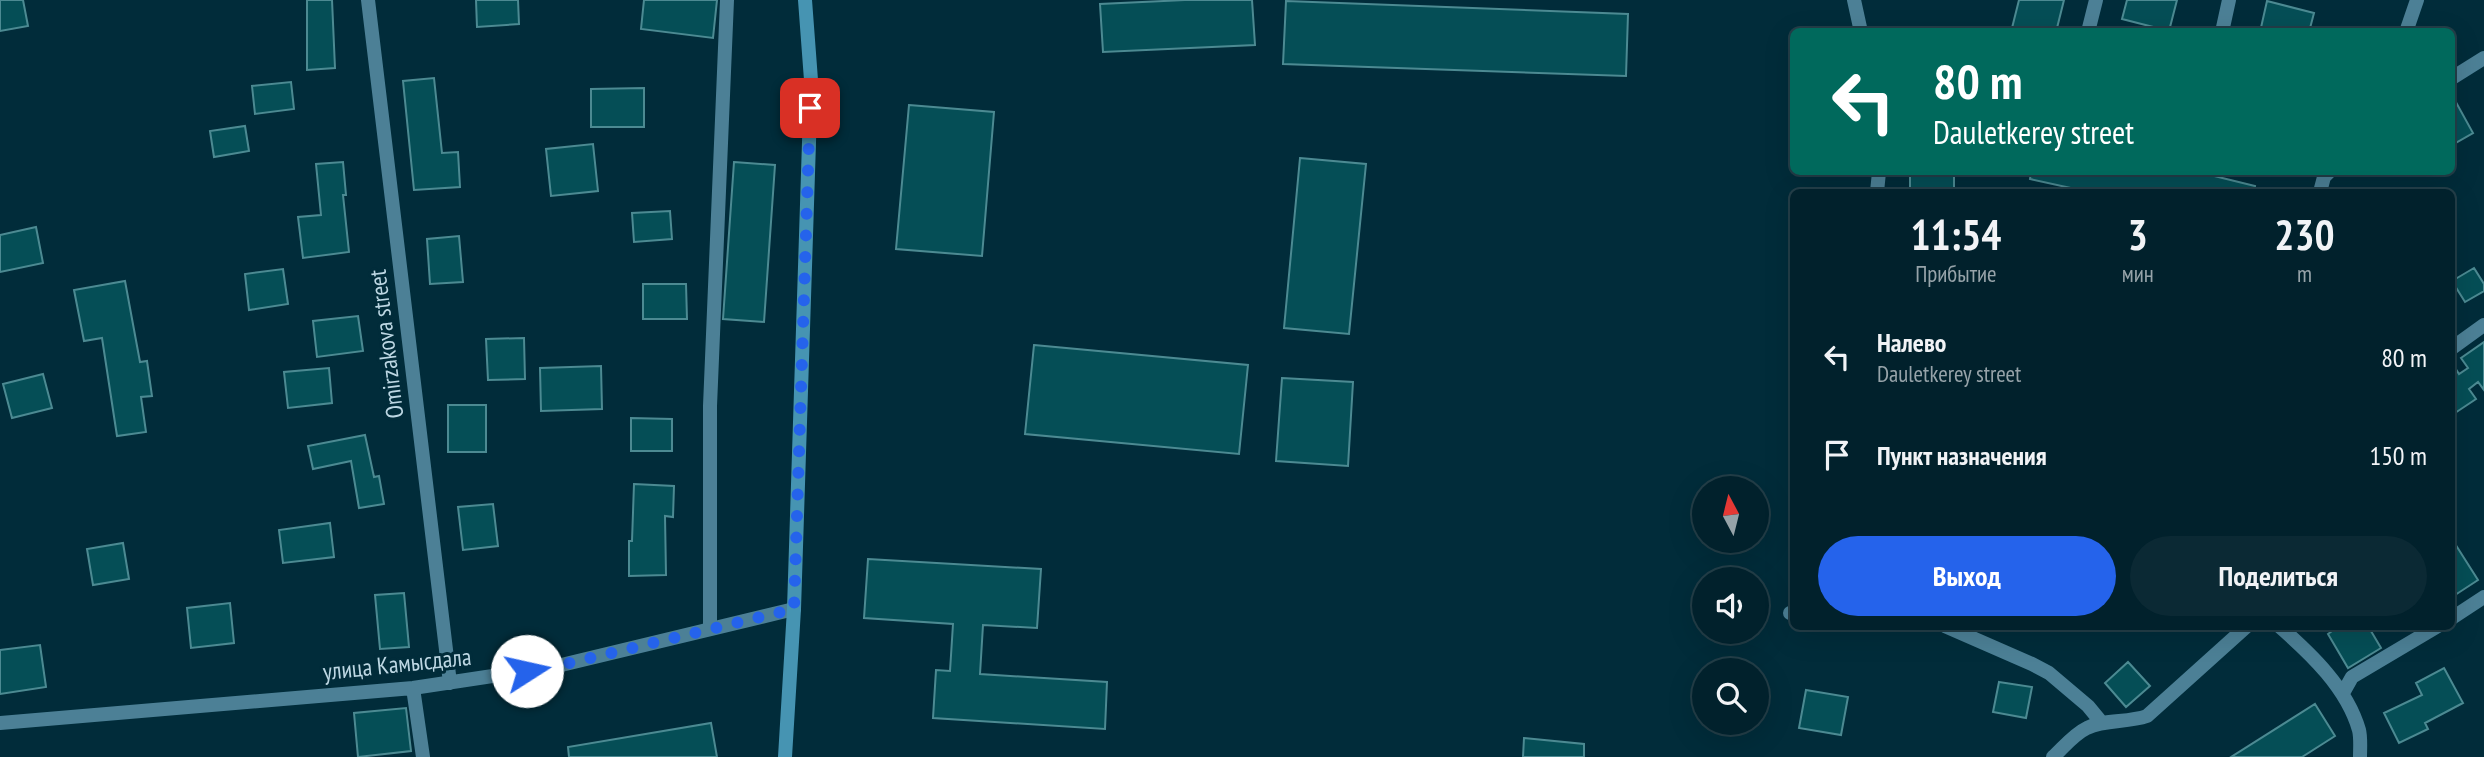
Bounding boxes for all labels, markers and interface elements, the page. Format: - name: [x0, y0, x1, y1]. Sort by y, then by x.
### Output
- text: 80 m: [1933, 49, 2022, 113]
- icon: left: [1818, 56, 1909, 147]
- pin: [780, 78, 840, 138]
- icon: arrive: [791, 89, 829, 127]
- text: Dauletkerey street: [1933, 111, 2134, 153]
- text: 11:54: [1910, 207, 2001, 262]
- text: 3: [2128, 207, 2148, 262]
- text: 230: [2274, 207, 2335, 262]
- text: Прибытие: [1915, 259, 1997, 288]
- text: мин: [2122, 259, 2154, 288]
- text: m: [2297, 259, 2312, 288]
- street label: Omirzakova street: [361, 268, 410, 420]
- text: Налево: [1877, 326, 1946, 359]
- icon: left: [1818, 338, 1856, 376]
- text: 80 m: [2381, 341, 2427, 374]
- text: Dauletkerey street: [1877, 359, 2021, 388]
- icon: arrive: [1818, 436, 1856, 474]
- text: Пункт назначения: [1877, 439, 2047, 472]
- text: 150 m: [2369, 439, 2427, 472]
- north arrow: [1692, 476, 1769, 553]
- map controls: [1692, 476, 1769, 735]
- button: Выход: [1818, 536, 2116, 616]
- button: Поделиться: [2130, 536, 2427, 616]
- button: sound: [1692, 567, 1769, 644]
- position arrow: [490, 634, 564, 708]
- street label: улица Камысдала: [321, 641, 473, 687]
- button: search: [1692, 658, 1769, 735]

